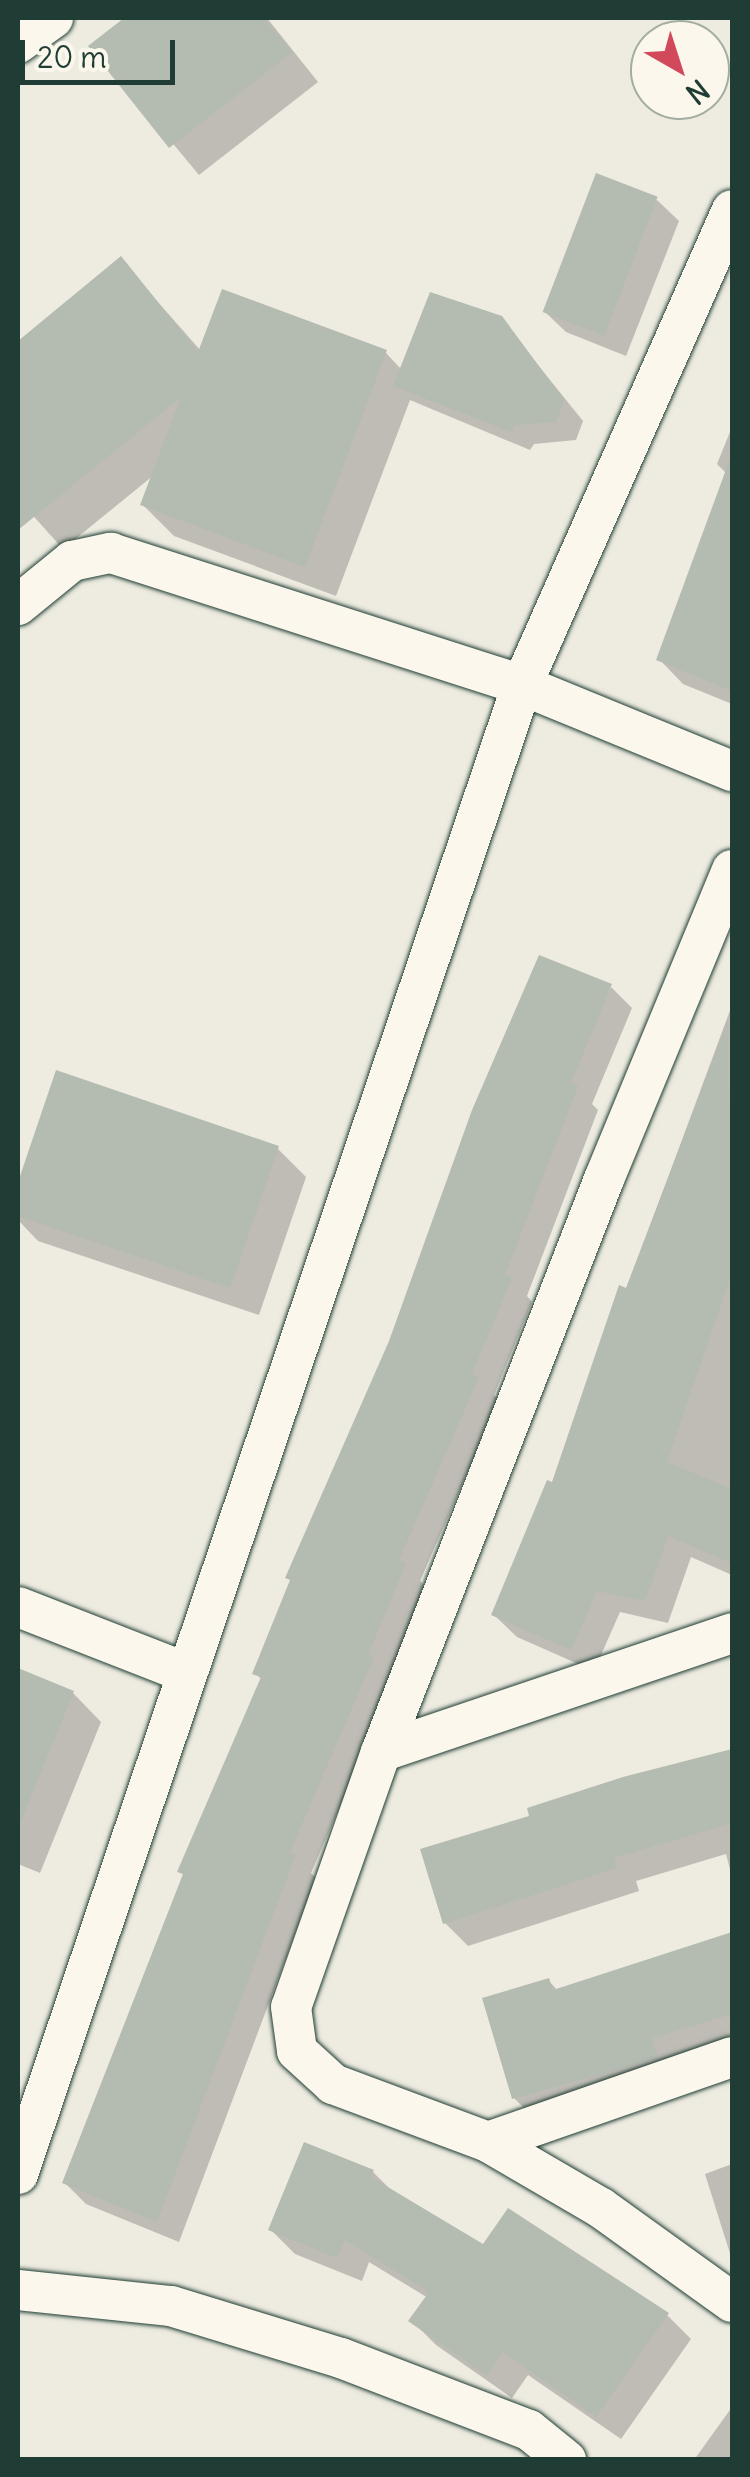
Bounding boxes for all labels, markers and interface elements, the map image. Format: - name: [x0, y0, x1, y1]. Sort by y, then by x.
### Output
- scale bar: [25, 20, 180, 82]
- north arrow: [630, 20, 730, 120]
- text: 20 m: [37, 38, 107, 76]
- text: N: [679, 72, 716, 112]

